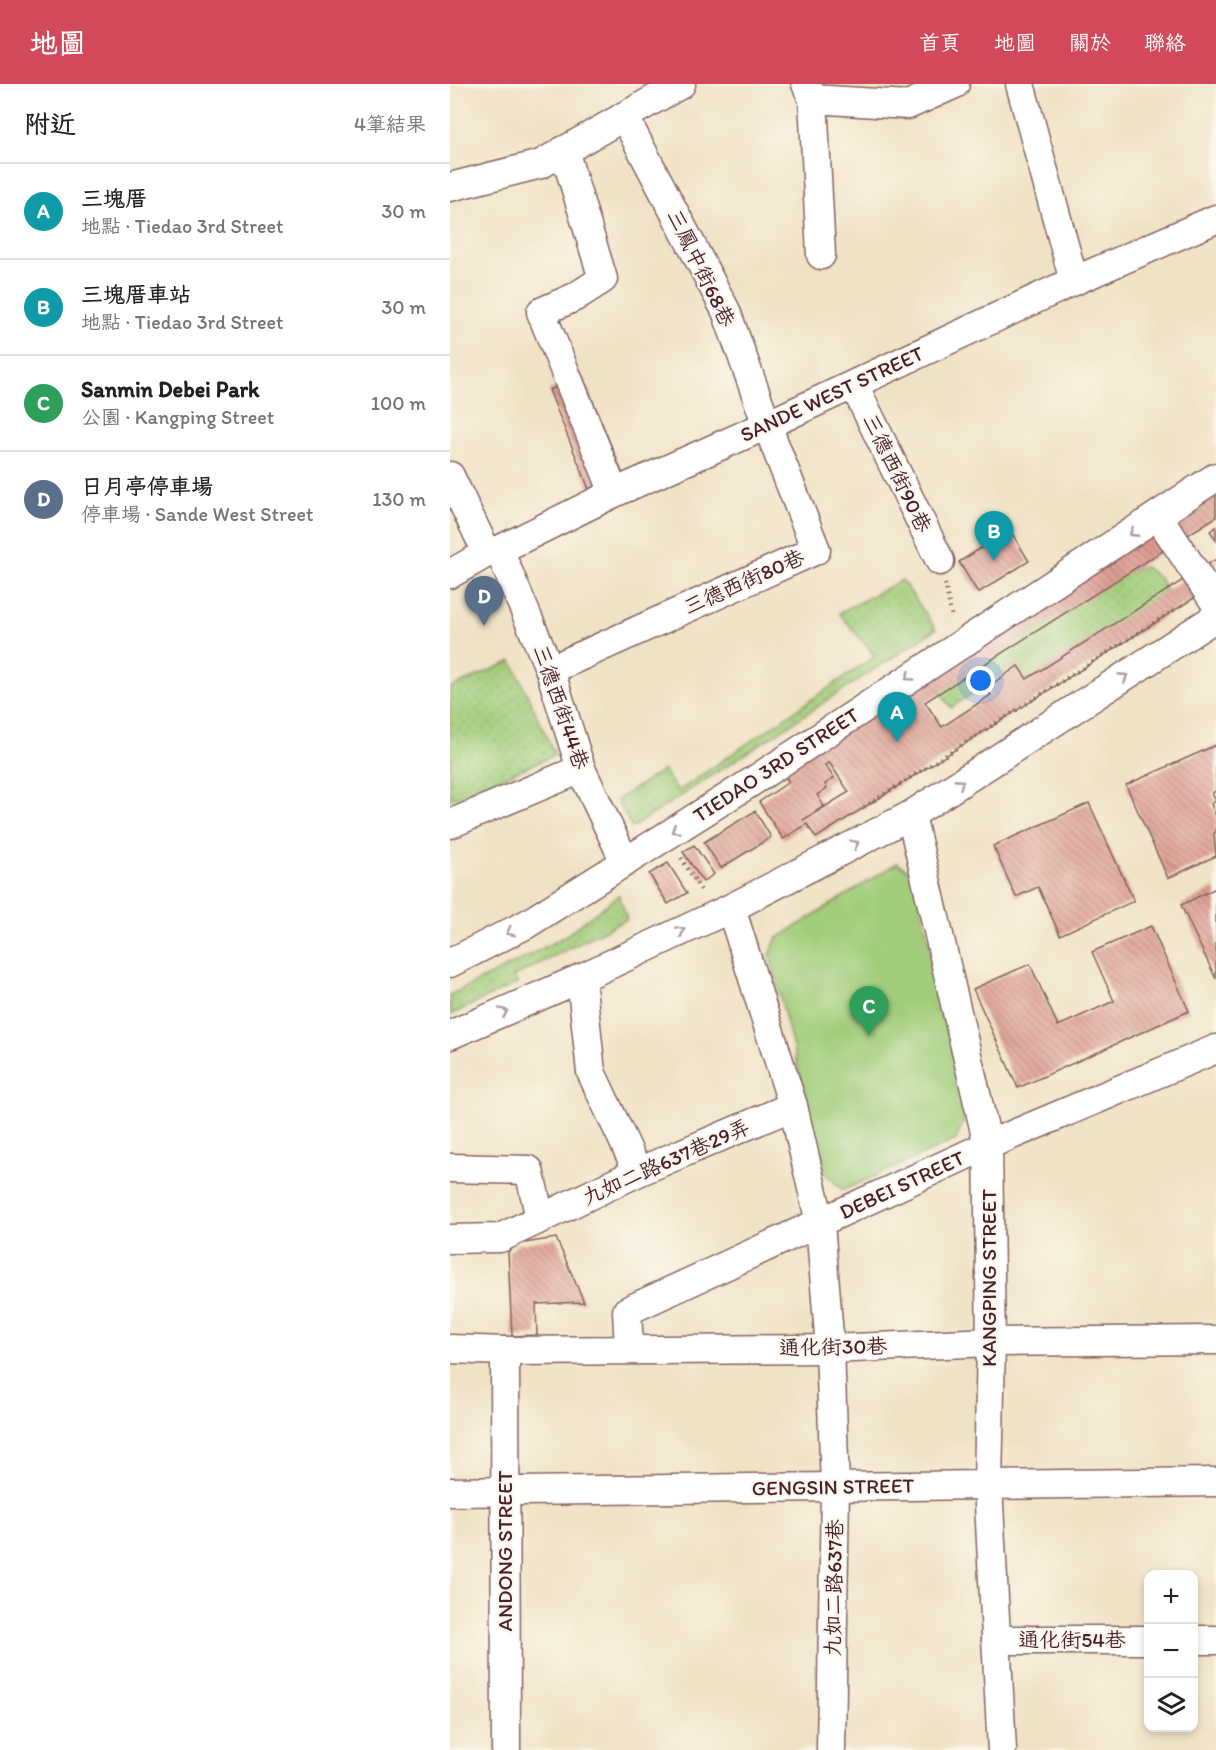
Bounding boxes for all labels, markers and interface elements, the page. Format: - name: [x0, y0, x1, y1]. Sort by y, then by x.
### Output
- text: 地圖: [30, 26, 86, 60]
- text: 首頁: [919, 30, 961, 55]
- text: 地圖: [994, 30, 1036, 55]
- text: 關於: [1069, 30, 1111, 55]
- text: 聯絡: [1144, 30, 1186, 55]
- text: 附近: [24, 108, 76, 140]
- text: 4筆結果: [354, 112, 426, 136]
- text: 三塊厝: [81, 185, 147, 212]
- text: A: [37, 199, 50, 223]
- text: 30 m: [381, 199, 426, 223]
- street label: 三鳳中街68巷: [662, 205, 741, 331]
- text: 地點 · Tiedao 3rd Street: [81, 214, 283, 238]
- text: 三塊厝車站: [81, 281, 191, 308]
- text: B: [37, 295, 50, 319]
- text: 30 m: [381, 295, 426, 319]
- text: 地點 · Tiedao 3rd Street: [81, 310, 283, 334]
- street label: SANDE WEST STREET: [736, 340, 928, 447]
- text: Sanmin Debei Park: [81, 376, 259, 403]
- text: C: [37, 391, 50, 415]
- text: 100 m: [371, 391, 426, 415]
- text: 公園 · Kangping Street: [81, 405, 274, 429]
- street label: 三德西街90巷: [858, 409, 937, 536]
- text: 日月亭停車場: [81, 473, 213, 500]
- text: D: [37, 487, 50, 511]
- text: 130 m: [372, 487, 426, 511]
- text: 停車場 · Sande West Street: [81, 502, 313, 526]
- pin: B: [974, 512, 1014, 561]
- one-way arrow: [1128, 526, 1139, 537]
- street label: 三德西街80巷: [680, 544, 808, 619]
- pin: D: [465, 576, 504, 626]
- street label: 三德西街44巷: [528, 641, 594, 772]
- your location: [966, 666, 995, 695]
- one-way arrow: [905, 670, 915, 682]
- one-way arrow: [1117, 673, 1128, 684]
- pin: A: [878, 692, 916, 742]
- street label: TIEDAO 3RD STREET: [688, 702, 863, 827]
- one-way arrow: [953, 779, 964, 790]
- one-way arrow: [671, 822, 682, 833]
- one-way arrow: [849, 839, 860, 851]
- one-way arrow: [505, 925, 516, 937]
- one-way arrow: [675, 927, 686, 939]
- pin: C: [850, 986, 888, 1036]
- one-way arrow: [497, 1007, 508, 1019]
- street label: 九如二路637巷29弄: [578, 1113, 754, 1210]
- street label: DEBEI STREET: [835, 1145, 968, 1224]
- street label: KANGPING STREET: [976, 1189, 1001, 1367]
- street label: 通化街30巷: [779, 1333, 887, 1360]
- street label: ANDONG STREET: [492, 1470, 517, 1631]
- street label: GENGSIN STREET: [752, 1473, 915, 1500]
- street label: 九如二路637巷: [820, 1519, 847, 1657]
- map controls: [1144, 1570, 1198, 1732]
- button: +: [1144, 1570, 1198, 1624]
- button: −: [1144, 1624, 1198, 1678]
- street label: 通化街54巷: [1018, 1627, 1126, 1652]
- button: layers: [1144, 1678, 1198, 1732]

